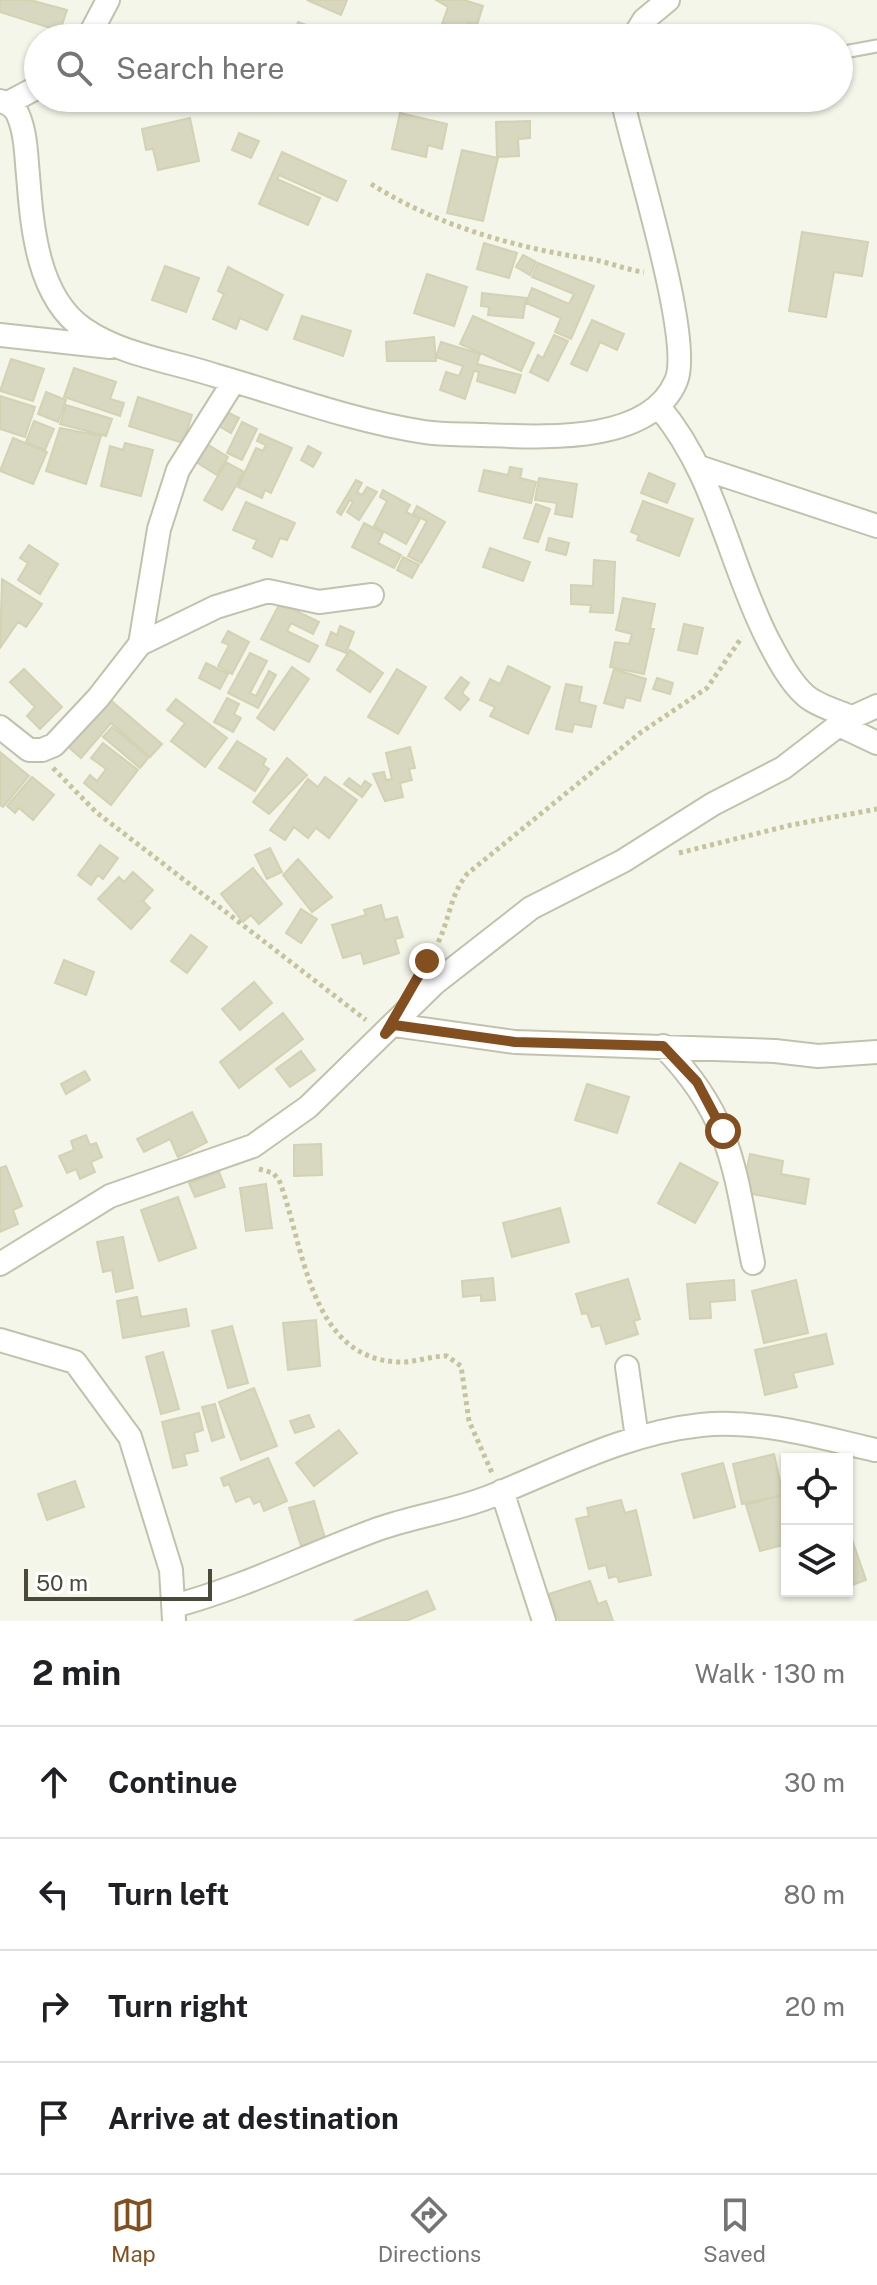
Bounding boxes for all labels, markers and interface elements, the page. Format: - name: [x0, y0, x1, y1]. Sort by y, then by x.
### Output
- search box: [24, 24, 853, 112]
- icon: search: [52, 46, 96, 90]
- text: Search here: [116, 50, 284, 86]
- route end: [409, 943, 445, 979]
- route start: [705, 1113, 741, 1149]
- map controls: [781, 1453, 853, 1597]
- button: locate: [781, 1453, 853, 1525]
- button: layers: [781, 1525, 853, 1597]
- scale bar: [24, 1565, 212, 1601]
- text: 50 m: [36, 1570, 88, 1596]
- text: 2 min: [32, 1653, 121, 1693]
- text: Walk · 130 m: [695, 1658, 845, 1689]
- icon: ahead: [32, 1760, 76, 1804]
- text: Continue: [108, 1764, 238, 1800]
- text: 30 m: [784, 1767, 845, 1798]
- icon: left: [32, 1872, 76, 1916]
- text: Turn left: [108, 1876, 229, 1912]
- text: 80 m: [784, 1879, 845, 1910]
- icon: right: [32, 1984, 76, 2028]
- text: Turn right: [108, 1988, 248, 2024]
- text: 20 m: [785, 1991, 845, 2022]
- icon: arrive: [32, 2096, 76, 2140]
- text: Arrive at destination: [108, 2100, 399, 2136]
- tab: Map: [111, 2193, 156, 2267]
- tab: Directions: [378, 2193, 481, 2267]
- tab: Saved: [703, 2193, 766, 2267]

